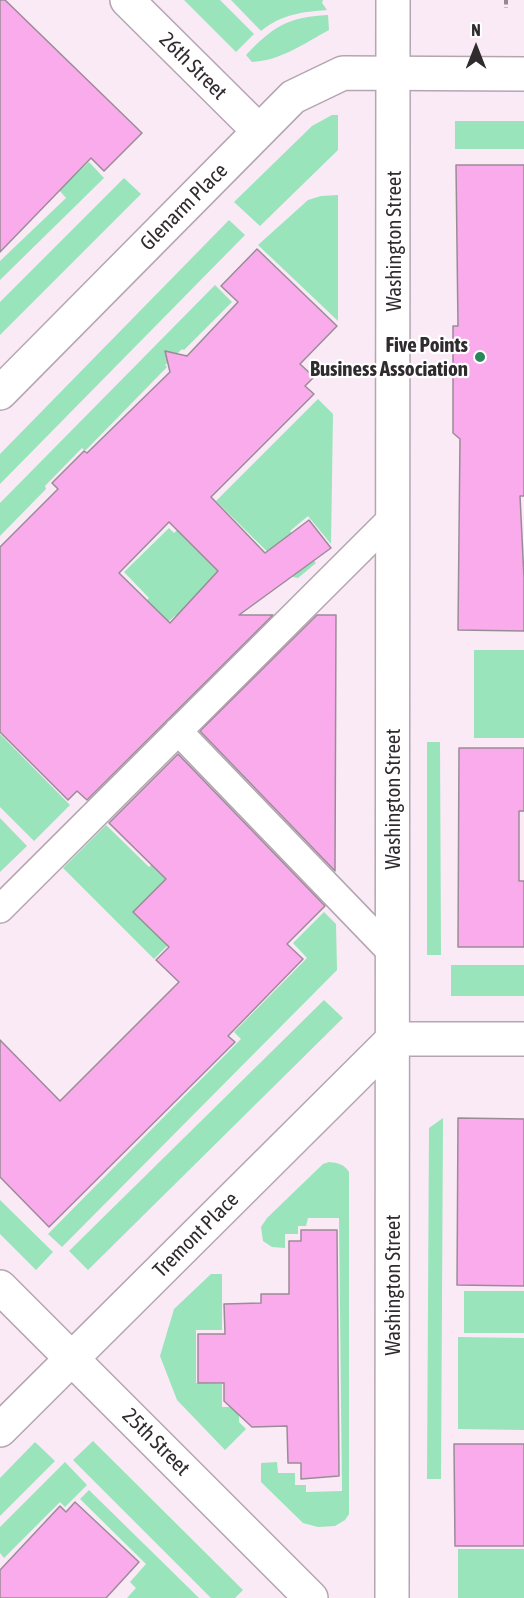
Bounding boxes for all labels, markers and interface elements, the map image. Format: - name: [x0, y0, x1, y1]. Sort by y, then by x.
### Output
- north arrow: [446, 18, 506, 78]
- text: N: [471, 21, 481, 39]
- street label: 26th Street: [154, 27, 232, 105]
- street label: Glenarm Place: [135, 158, 233, 256]
- street label: Washington Street: [381, 171, 407, 311]
- place label: Five Points Business Association: [310, 332, 468, 382]
- marker: Five Points Business Association: [473, 350, 487, 364]
- street label: Washington Street: [380, 729, 406, 869]
- street label: Tremont Place: [148, 1187, 244, 1283]
- street label: Washington Street: [380, 1215, 406, 1355]
- street label: 25th Street: [117, 1403, 195, 1481]

